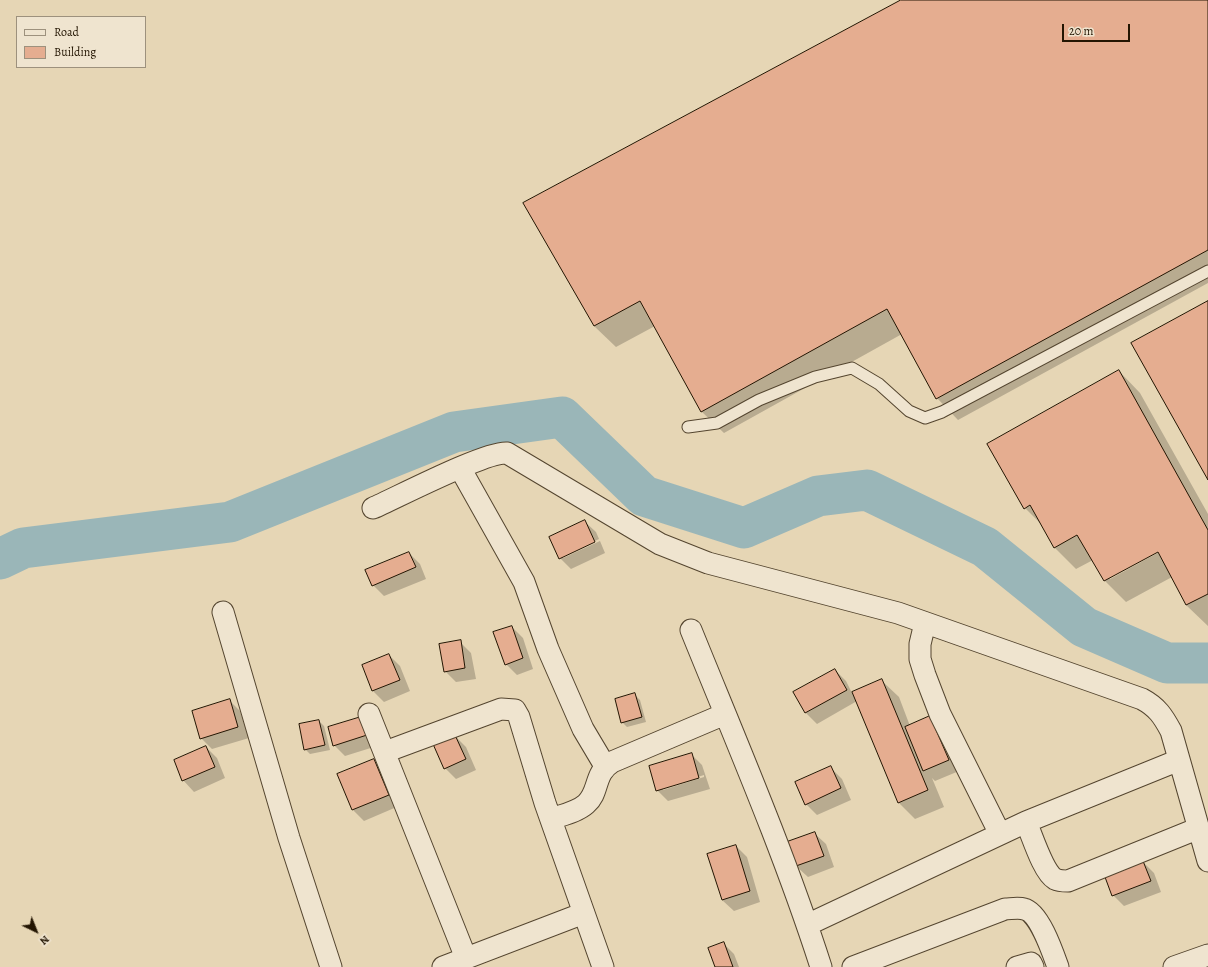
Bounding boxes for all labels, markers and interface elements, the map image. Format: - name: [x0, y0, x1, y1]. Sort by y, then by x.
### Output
- legend: [16, 16, 146, 68]
- scale bar: [1064, 16, 1132, 42]
- text: 20 m: [1069, 23, 1093, 39]
- text: Road: [54, 24, 79, 40]
- text: Building: [54, 44, 96, 60]
- north arrow: [16, 911, 56, 951]
- text: N: [36, 932, 53, 948]

